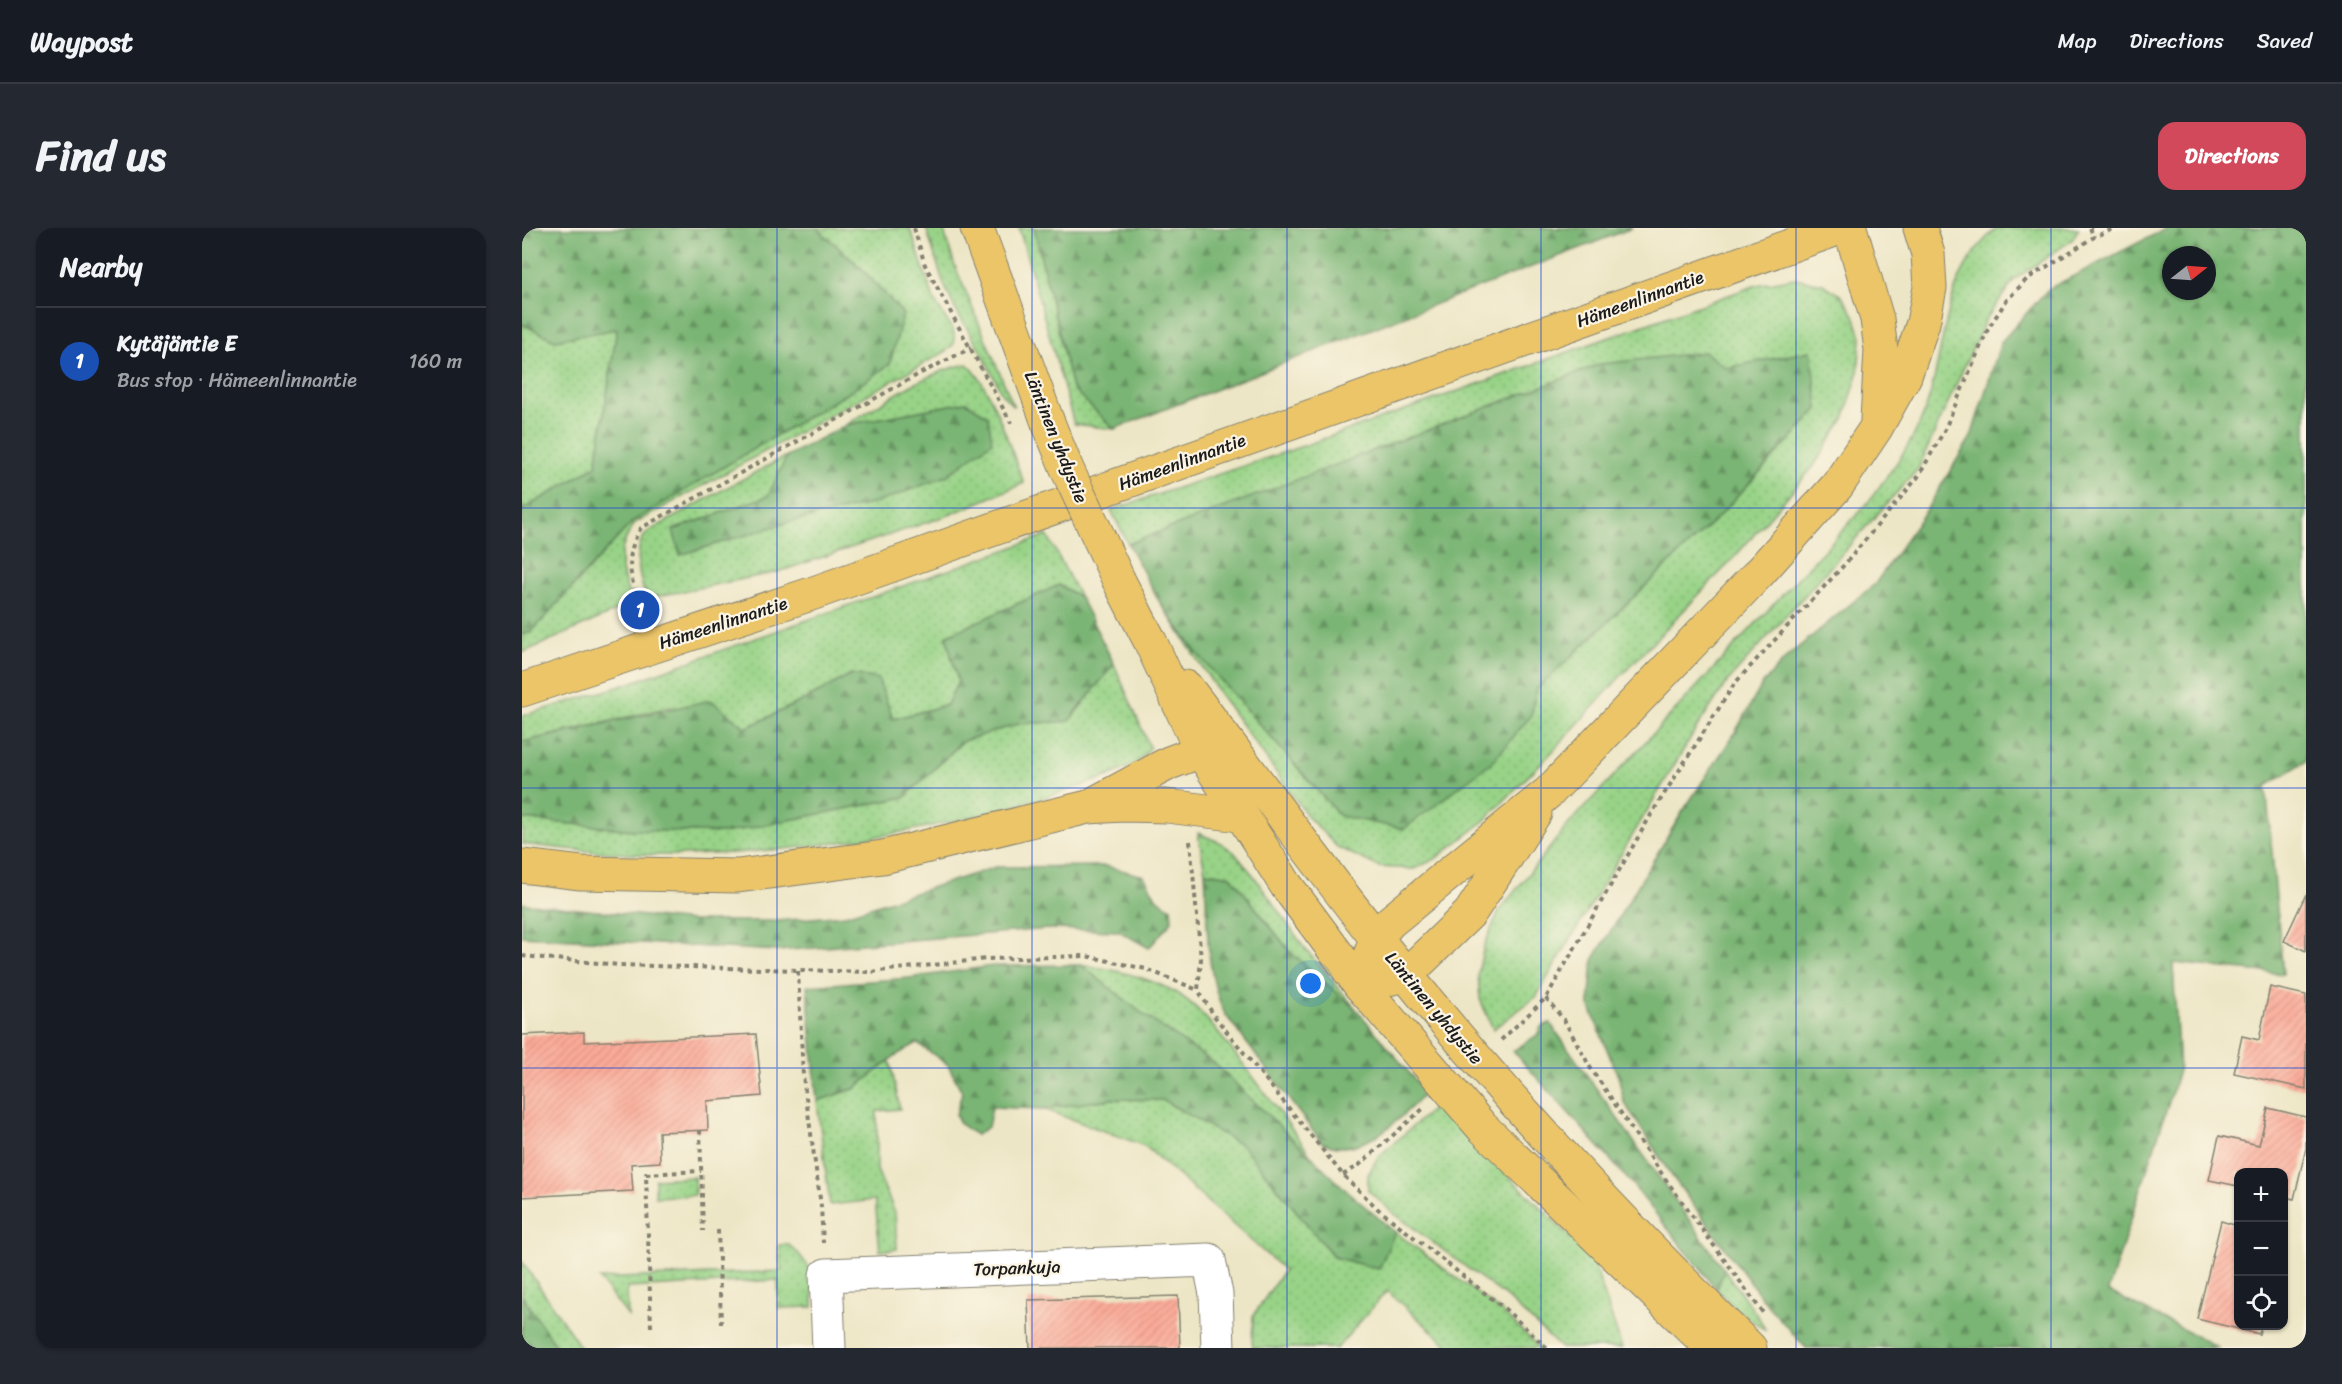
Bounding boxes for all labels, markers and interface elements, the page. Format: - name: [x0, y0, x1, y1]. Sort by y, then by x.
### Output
- text: Waypost: [30, 17, 133, 66]
- text: Map: [2058, 22, 2096, 60]
- text: Directions: [2129, 22, 2224, 60]
- text: Saved: [2257, 22, 2312, 60]
- text: Find us: [36, 119, 166, 193]
- button: Directions: [2158, 122, 2306, 190]
- text: Nearby: [60, 244, 142, 290]
- north arrow: [2162, 246, 2216, 300]
- street label: Hämeenlinnantie: [1572, 261, 1709, 337]
- text: Kytäjäntie E: [117, 324, 237, 363]
- text: 1: [75, 344, 84, 379]
- text: 160 m: [409, 344, 462, 379]
- text: Bus stop · Hämeenlinnantie: [117, 363, 357, 398]
- street label: Läntinen yhdystie: [1015, 366, 1097, 508]
- street label: Hämeenlinnantie: [1114, 424, 1251, 500]
- street label: Hämeenlinnantie: [655, 587, 792, 659]
- pin: 1: [620, 588, 660, 632]
- street label: Läntinen yhdystie: [1377, 944, 1491, 1072]
- your location: [1296, 969, 1325, 998]
- map controls: [2234, 1168, 2288, 1330]
- button: +: [2234, 1168, 2288, 1222]
- button: −: [2234, 1222, 2288, 1276]
- street label: Torpankuja: [973, 1250, 1061, 1286]
- button: locate: [2234, 1276, 2288, 1330]

